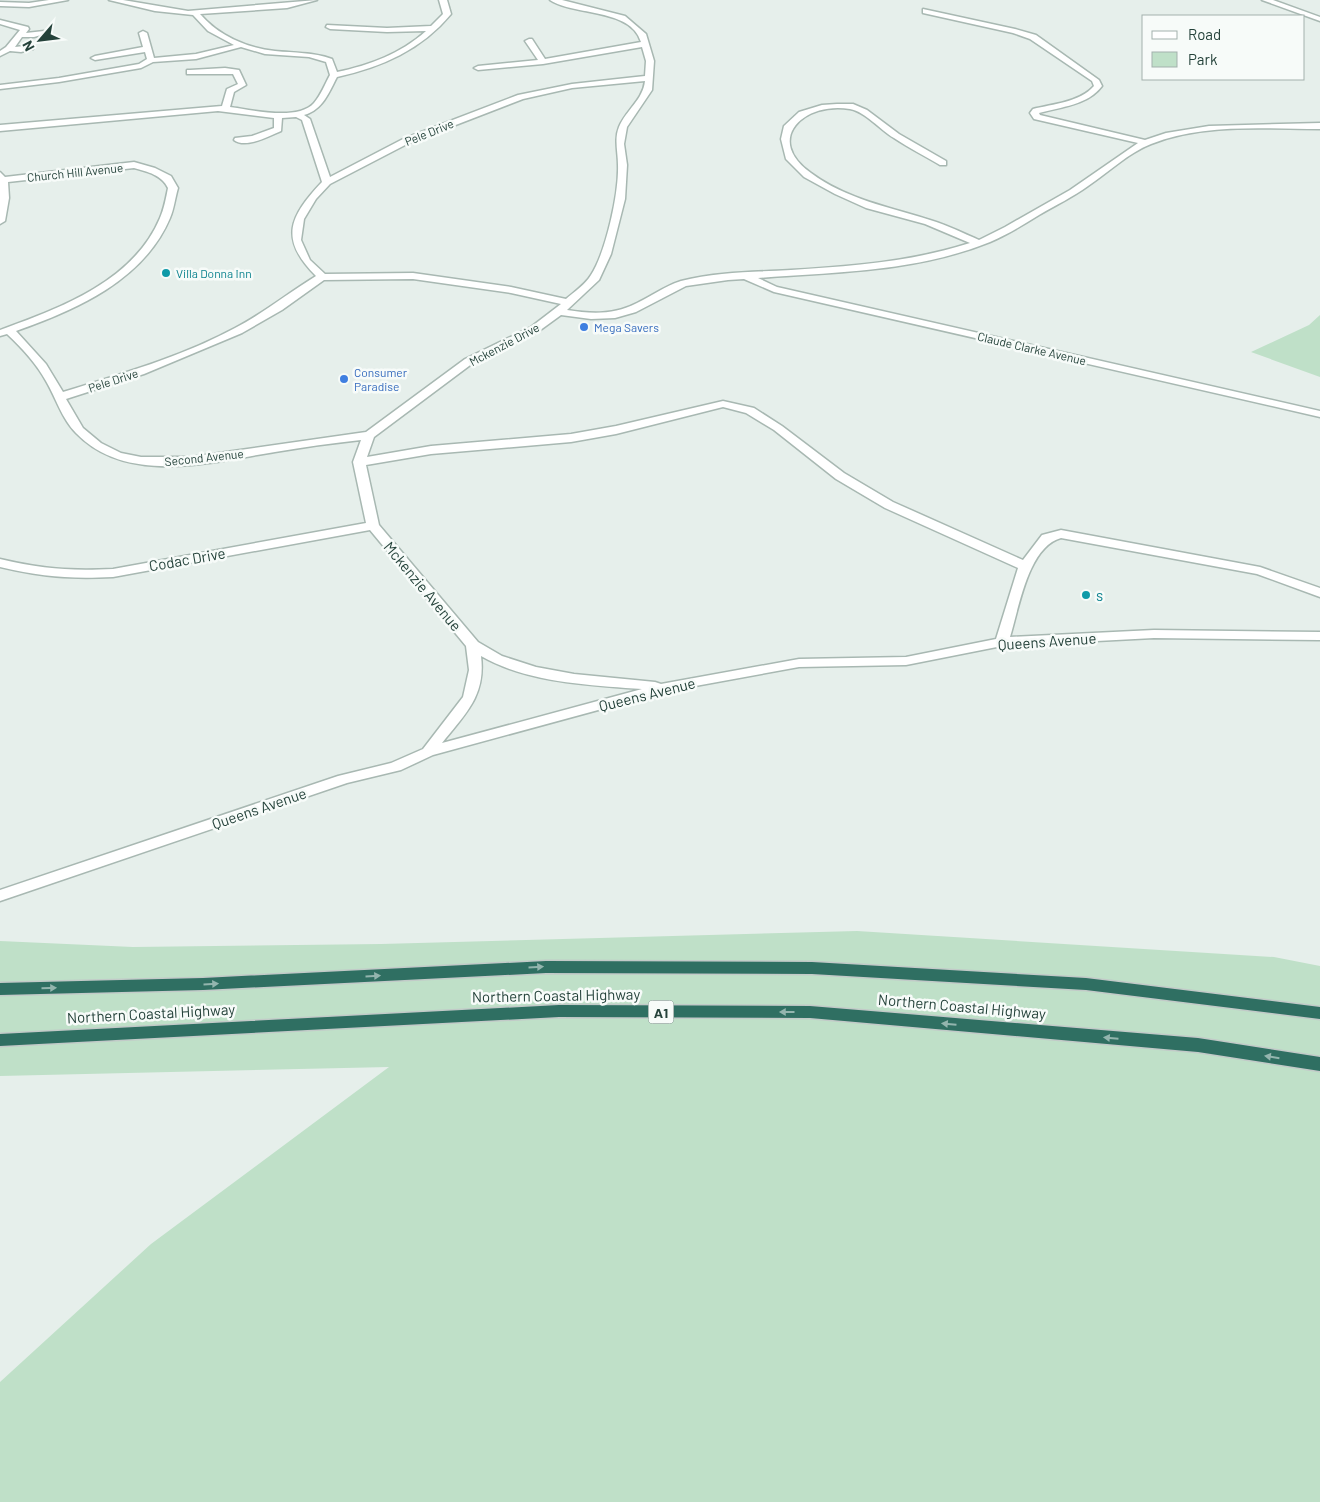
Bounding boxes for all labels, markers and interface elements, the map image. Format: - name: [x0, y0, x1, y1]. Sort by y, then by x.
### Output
- north arrow: [15, 15, 65, 65]
- legend: [1142, 15, 1305, 80]
- text: Road: [1188, 25, 1221, 43]
- text: N: [18, 38, 38, 54]
- text: Park: [1188, 50, 1218, 68]
- street label: Pele Drive: [402, 116, 456, 148]
- street label: Church Hill Avenue: [26, 160, 124, 184]
- place label: Villa Donna Inn: [176, 266, 252, 280]
- marker: Villa Donna Inn: [160, 267, 172, 279]
- street label: Mckenzie Drive: [467, 320, 541, 368]
- place label: Mega Savers: [594, 320, 659, 334]
- marker: Mega Savers: [578, 321, 590, 333]
- street label: Claude Clarke Avenue: [976, 329, 1088, 367]
- street label: Pele Drive: [86, 365, 140, 395]
- place label: Consumer Paradise: [354, 365, 408, 393]
- marker: Consumer Paradise: [338, 373, 350, 385]
- street label: Second Avenue: [164, 446, 244, 468]
- street label: Mckenzie Avenue: [380, 538, 466, 634]
- street label: Codac Drive: [147, 543, 227, 575]
- place label: s: [1096, 586, 1103, 604]
- marker: s: [1080, 589, 1092, 601]
- street label: Queens Avenue: [997, 629, 1097, 653]
- street label: Queens Avenue: [597, 673, 697, 715]
- street label: Queens Avenue: [209, 783, 309, 833]
- one-way arrow: [528, 963, 544, 971]
- one-way arrow: [366, 971, 382, 979]
- one-way arrow: [203, 979, 219, 987]
- one-way arrow: [41, 984, 57, 992]
- street label: Northern Coastal Highway: [472, 985, 640, 1005]
- street label: Northern Coastal Highway: [877, 990, 1047, 1022]
- street label: Northern Coastal Highway: [66, 1000, 236, 1026]
- road number: A1: [648, 1000, 674, 1024]
- one-way arrow: [778, 1008, 794, 1016]
- one-way arrow: [940, 1020, 956, 1028]
- one-way arrow: [1102, 1033, 1118, 1041]
- one-way arrow: [1263, 1052, 1279, 1060]

